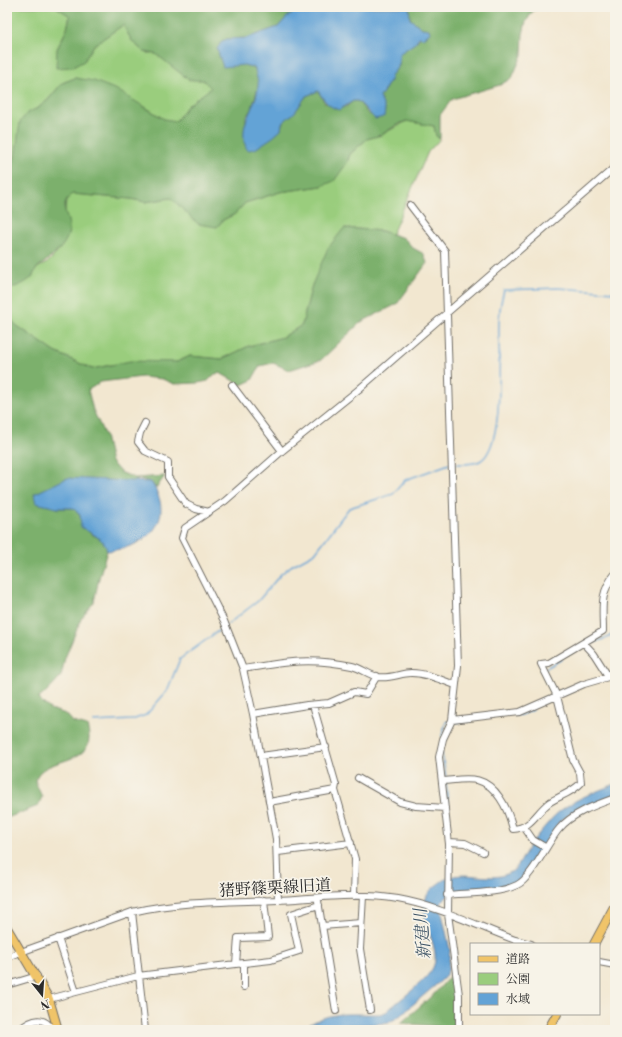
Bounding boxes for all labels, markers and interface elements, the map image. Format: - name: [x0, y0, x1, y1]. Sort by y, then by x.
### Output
- street label: 猪野篠栗線旧道: [219, 875, 332, 901]
- water label: 新建川: [410, 906, 436, 960]
- legend: [470, 943, 600, 1015]
- text: 道路: [506, 952, 530, 967]
- text: 公園: [506, 972, 530, 987]
- north arrow: [22, 975, 62, 1015]
- text: 水域: [506, 992, 530, 1007]
- text: N: [38, 996, 51, 1012]

